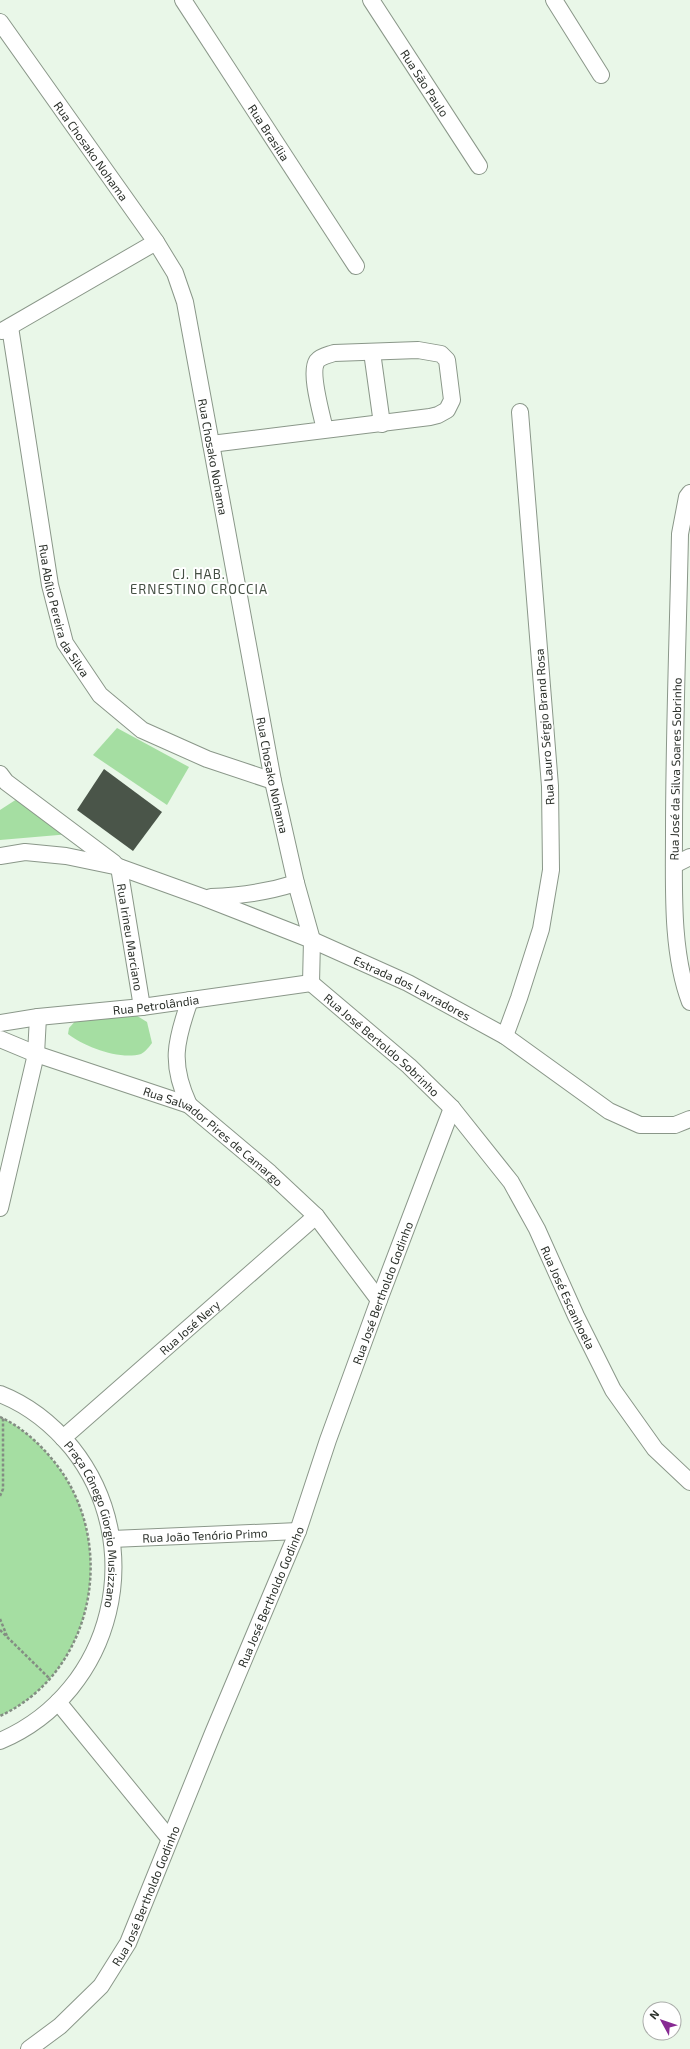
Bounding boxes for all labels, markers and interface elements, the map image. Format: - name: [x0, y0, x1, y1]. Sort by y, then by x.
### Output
- street label: Rua São Paulo: [398, 47, 452, 119]
- street label: Rua Chosako Nohama: [51, 99, 131, 203]
- street label: Rua Brasília: [246, 102, 293, 163]
- street label: Rua Chosako Nohama: [196, 397, 231, 516]
- street label: Rua Abílio Pereira da Silva: [37, 543, 93, 679]
- district label: CJ. HAB. ERNESTINO CROCCIA: [130, 566, 268, 597]
- street label: Rua Lauro Sérgio Brand Rosa: [532, 648, 556, 806]
- street label: Rua José da Silva Soares Sobrinho: [666, 677, 684, 861]
- street label: Rua Chosako Nohama: [254, 716, 292, 835]
- street label: Rua Irineu Marciano: [115, 882, 146, 992]
- street label: Estrada dos Lavradores: [352, 953, 473, 1023]
- street label: Rua José Bertoldo Sobrinho: [322, 990, 443, 1099]
- street label: Rua Petrolândia: [112, 992, 200, 1017]
- street label: Rua Salvador Pires de Camargo: [142, 1083, 286, 1189]
- street label: Rua José Bertholdo Godinho: [349, 1219, 415, 1366]
- street label: Rua José Escanhoela: [538, 1243, 598, 1351]
- street label: Rua José Nery: [156, 1297, 223, 1357]
- street label: Praça Cônego Giorgio Musizzano: [62, 1438, 120, 1610]
- street label: Rua José Bertholdo Godinho: [234, 1524, 306, 1669]
- street label: Rua João Tenório Primo: [142, 1525, 268, 1545]
- street label: Rua José Bertholdo Godinho: [109, 1823, 182, 1968]
- north arrow: [642, 2001, 682, 2041]
- text: N: [646, 2007, 662, 2021]

